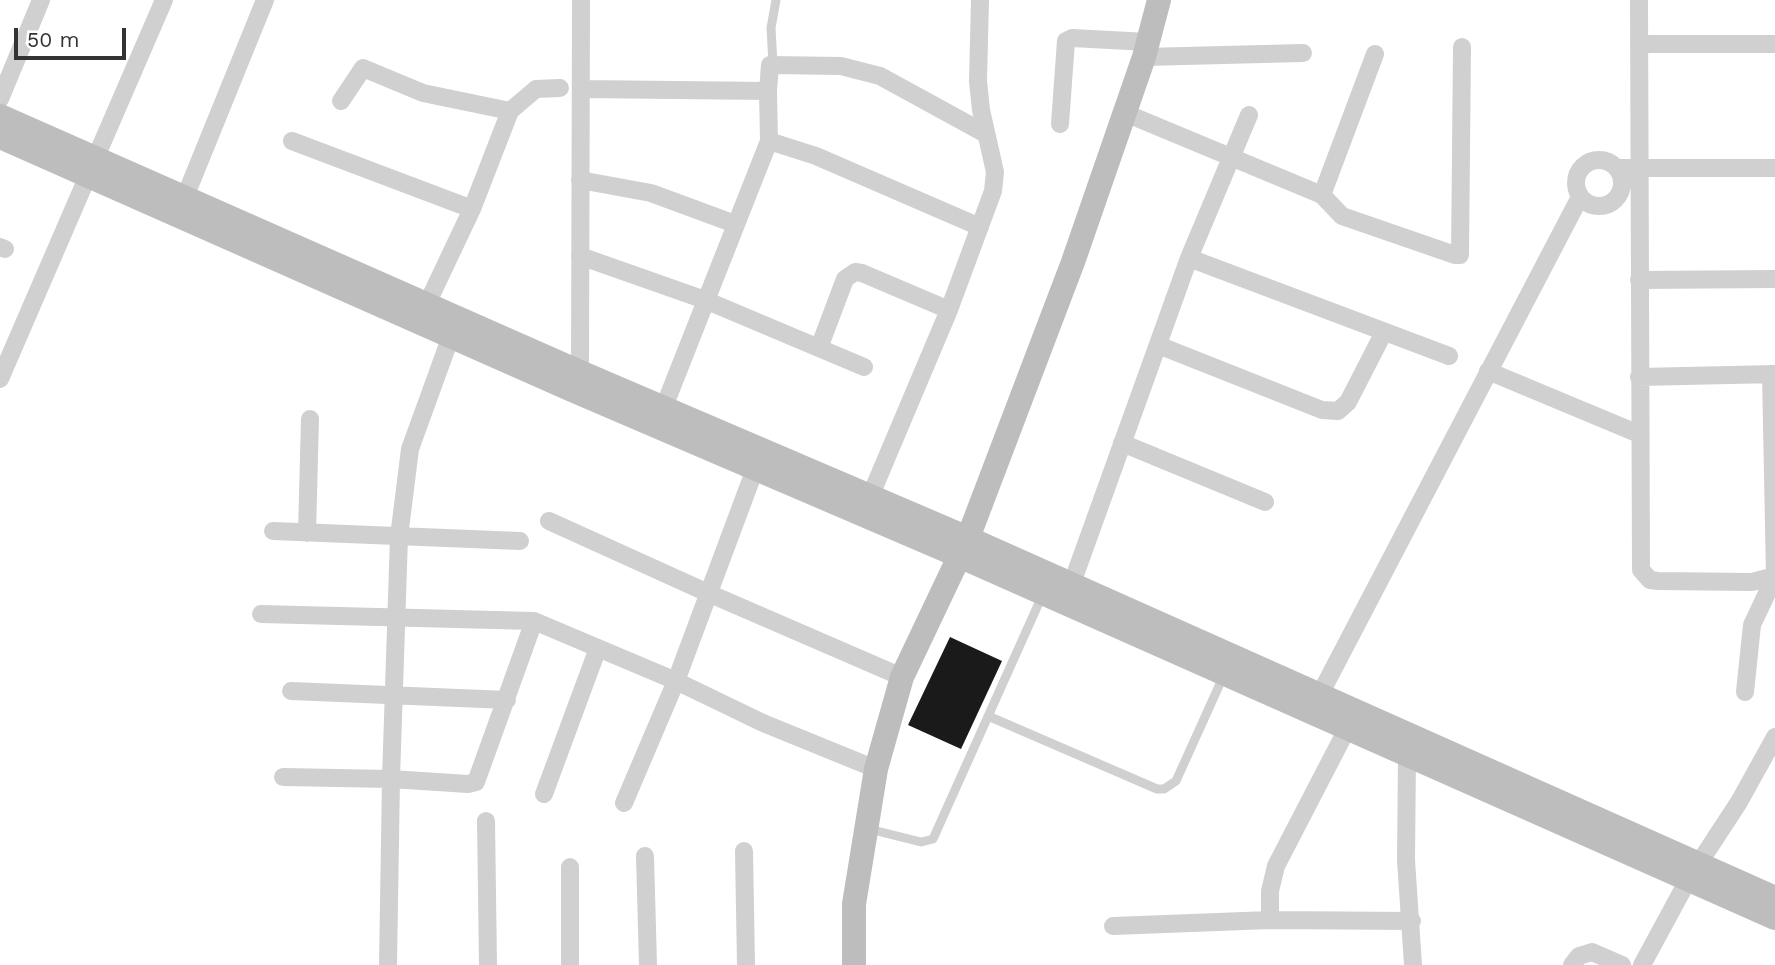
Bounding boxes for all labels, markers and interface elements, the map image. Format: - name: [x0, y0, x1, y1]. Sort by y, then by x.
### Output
- scale bar: [18, 14, 130, 58]
- text: 50 m: [27, 27, 79, 52]

